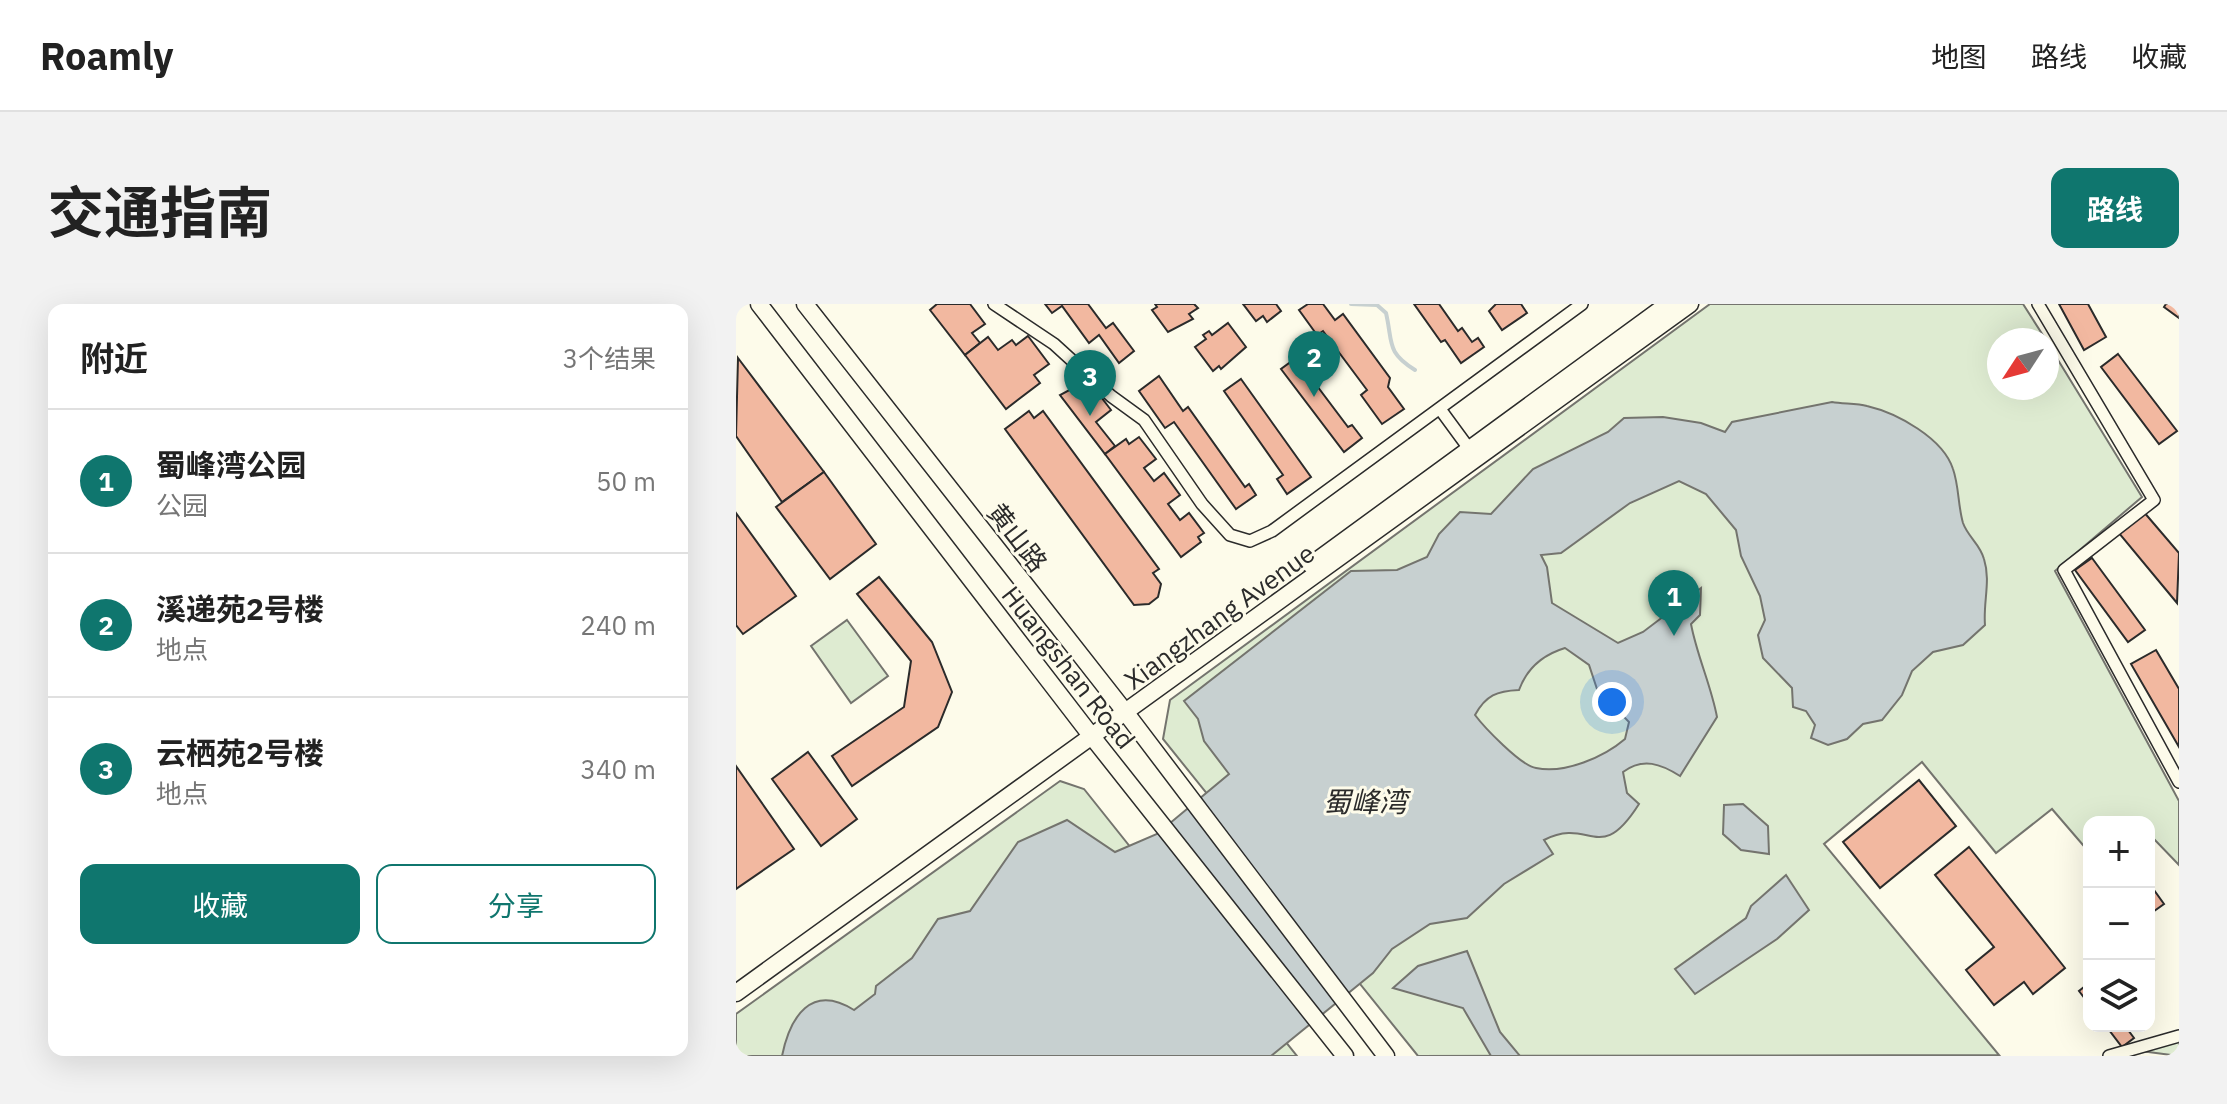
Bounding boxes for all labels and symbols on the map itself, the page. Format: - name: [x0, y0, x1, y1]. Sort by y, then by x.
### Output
- north arrow: [1987, 328, 2059, 400]
- pin: 2: [1288, 331, 1340, 397]
- pin: 3: [1064, 350, 1116, 416]
- street label: 黄山路: [981, 496, 1055, 578]
- street label: Xiangzhang Avenue: [1117, 536, 1321, 696]
- pin: 1: [1648, 570, 1700, 636]
- street label: Huangshan Road: [995, 579, 1143, 755]
- your location: [1592, 682, 1632, 722]
- water label: 蜀峰湾: [1323, 783, 1411, 820]

